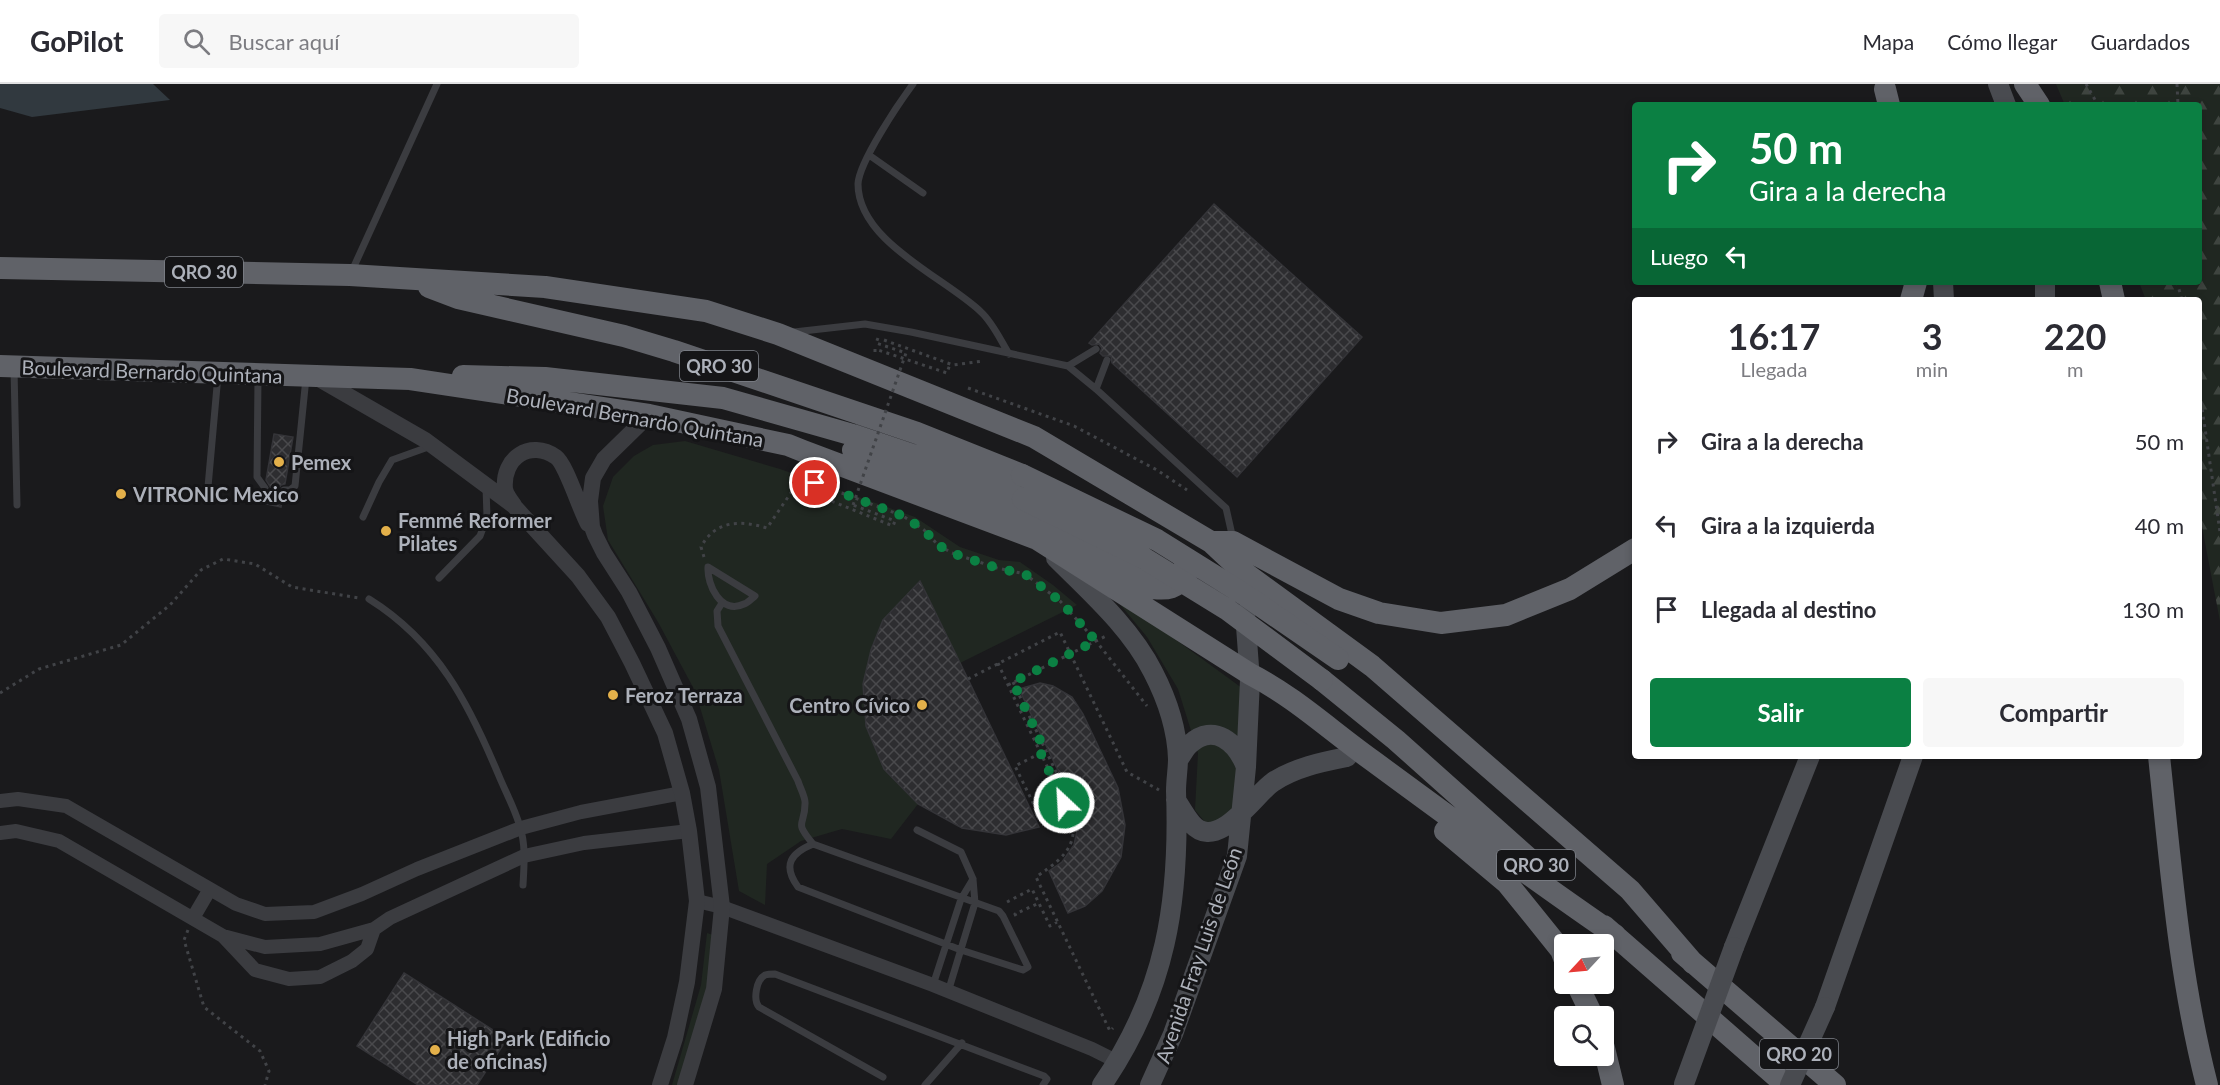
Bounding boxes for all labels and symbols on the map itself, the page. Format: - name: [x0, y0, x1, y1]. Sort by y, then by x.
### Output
- road number: QRO 30: [165, 257, 243, 287]
- road number: QRO 30: [680, 351, 758, 381]
- street label: Boulevard Bernardo Quintana: [21, 354, 283, 388]
- street label: Boulevard Bernardo Quintana: [504, 383, 766, 451]
- place label: Pemex: [291, 450, 352, 474]
- marker: Pemex: [272, 455, 286, 469]
- pin: [789, 457, 840, 508]
- place label: VITRONIC Mexico: [132, 482, 299, 506]
- marker: VITRONIC Mexico: [114, 487, 128, 501]
- place label: Femmé Reformer Pilates: [398, 508, 552, 555]
- marker: Femmé Reformer Pilates: [379, 524, 393, 538]
- place label: Feroz Terraza: [625, 683, 743, 707]
- marker: Feroz Terraza: [606, 688, 620, 702]
- place label: Centro Cívico: [789, 693, 910, 717]
- marker: Centro Cívico: [915, 698, 929, 712]
- position arrow: [1032, 771, 1096, 835]
- street label: Avenida Fray Luis de León: [1150, 844, 1246, 1066]
- road number: QRO 30: [1497, 850, 1575, 880]
- north arrow: [1554, 934, 1614, 994]
- place label: High Park (Edificio de oficinas): [447, 1026, 611, 1073]
- road number: QRO 20: [1760, 1039, 1838, 1069]
- marker: High Park (Edificio de oficinas): [428, 1043, 442, 1057]

